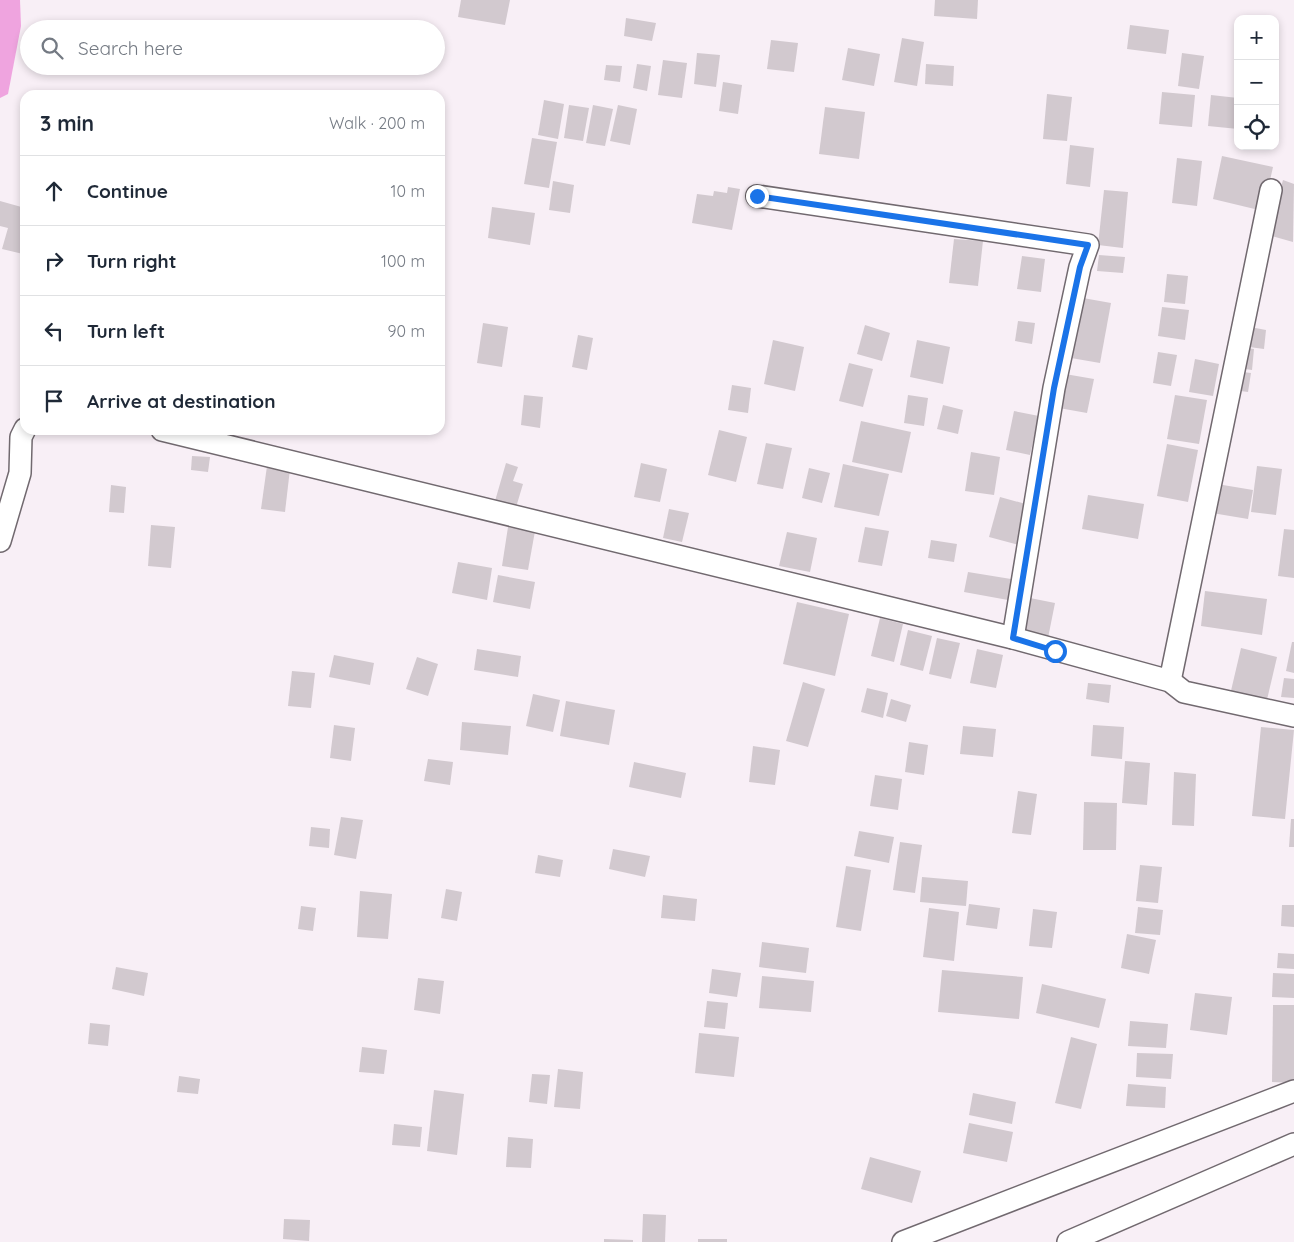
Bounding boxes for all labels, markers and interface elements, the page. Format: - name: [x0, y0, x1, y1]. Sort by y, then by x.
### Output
- map controls: [1234, 15, 1279, 150]
- button: +: [1234, 15, 1279, 60]
- search box: [20, 20, 445, 75]
- icon: search: [38, 34, 66, 62]
- text: Search here: [78, 36, 183, 60]
- button: −: [1234, 60, 1279, 105]
- button: locate: [1234, 105, 1279, 150]
- text: 3 min: [40, 110, 94, 136]
- text: Walk · 200 m: [329, 113, 425, 133]
- icon: ahead: [40, 177, 68, 205]
- text: Continue: [87, 179, 168, 203]
- text: 10 m: [391, 181, 425, 201]
- route end: [746, 185, 769, 208]
- icon: right: [40, 247, 68, 275]
- text: Turn right: [87, 249, 176, 273]
- text: 100 m: [381, 251, 425, 271]
- icon: left: [40, 317, 68, 345]
- text: Turn left: [87, 319, 165, 343]
- text: 90 m: [388, 321, 425, 341]
- icon: arrive: [40, 387, 68, 415]
- text: Arrive at destination: [87, 389, 276, 413]
- route start: [1044, 640, 1067, 663]

